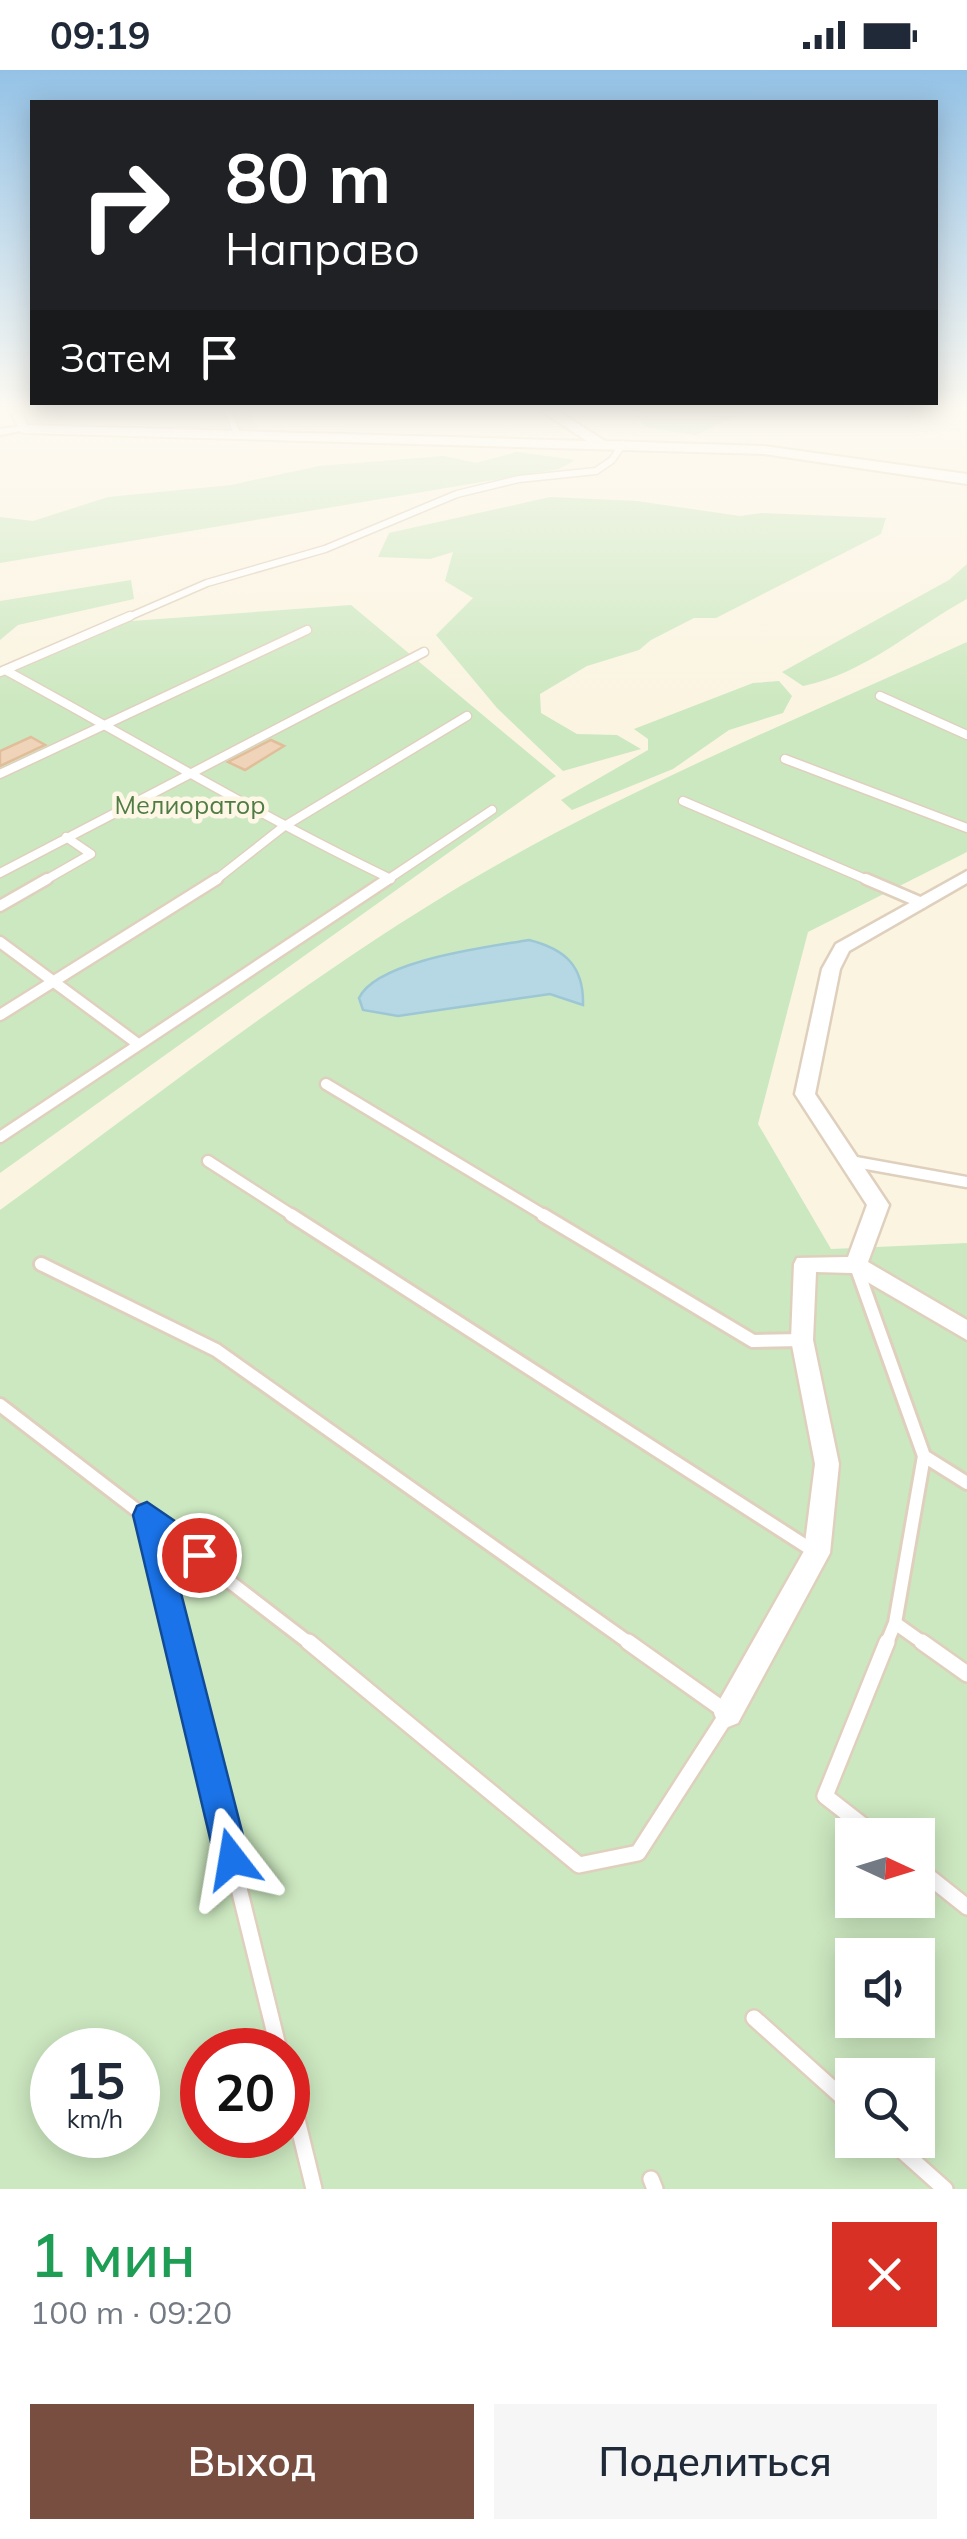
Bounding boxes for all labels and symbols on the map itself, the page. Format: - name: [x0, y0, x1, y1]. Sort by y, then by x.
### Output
- park label: Мелиоратор: [115, 789, 265, 820]
- pin: [157, 1513, 242, 1598]
- position arrow: [180, 1807, 284, 1911]
- north arrow: [835, 1818, 935, 1918]
- speed limit sign: 20: [180, 2028, 310, 2158]

